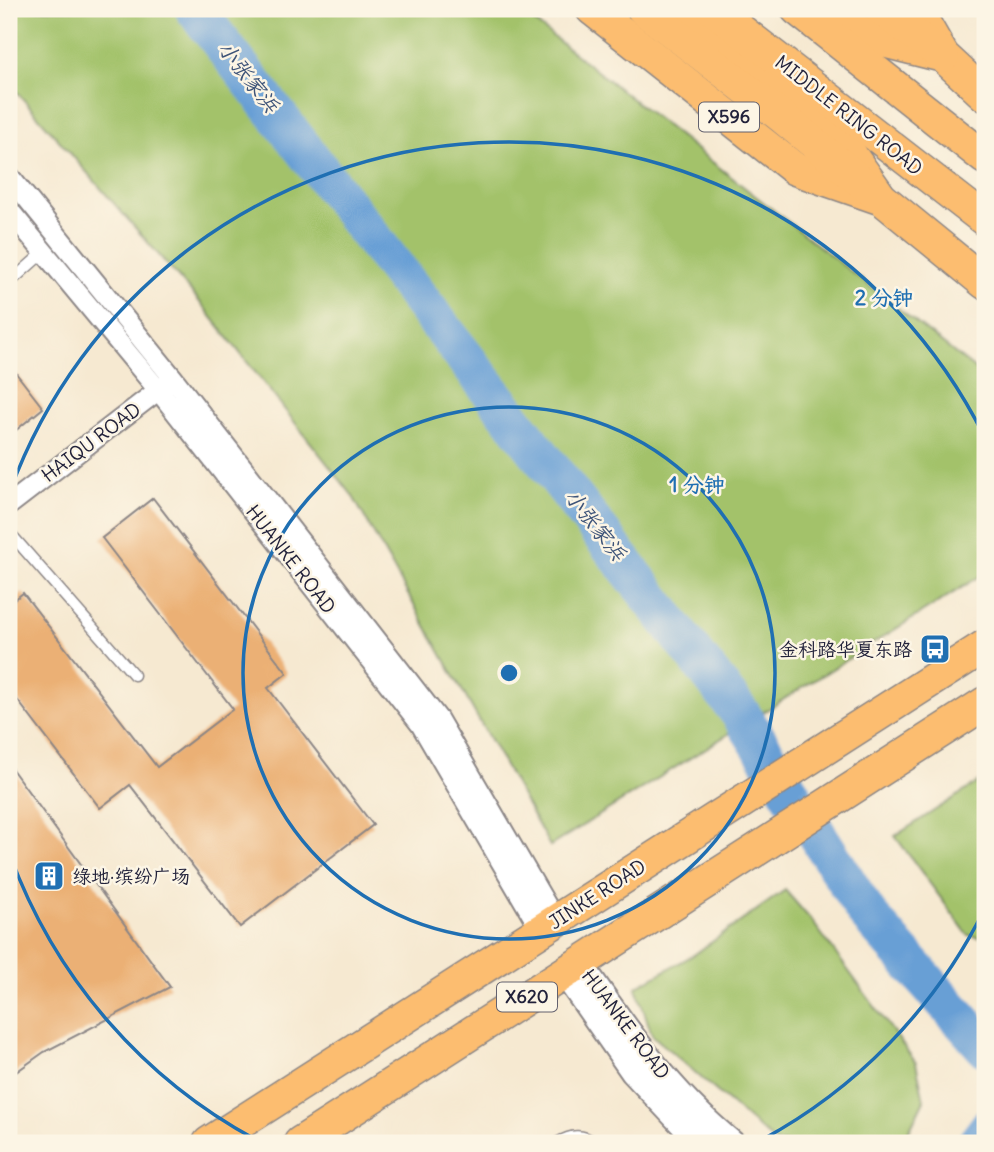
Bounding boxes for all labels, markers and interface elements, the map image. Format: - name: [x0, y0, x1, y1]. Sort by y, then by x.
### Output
- water label: 小张家浜: [212, 35, 286, 119]
- street label: MIDDLE RING ROAD: [770, 50, 928, 180]
- road number: X596: [699, 103, 759, 132]
- text: 2 分钟: [855, 284, 913, 311]
- street label: HAIQU ROAD: [37, 397, 145, 487]
- text: 1 分钟: [669, 471, 725, 498]
- water label: 小张家浜: [559, 483, 633, 567]
- street label: HUANKE ROAD: [241, 500, 341, 618]
- bus stop icon: 金科路华夏东路: [918, 632, 952, 666]
- place label: 金科路华夏东路: [779, 637, 912, 661]
- centre of rings: [497, 661, 521, 685]
- street label: JINKE ROAD: [544, 854, 650, 934]
- building icon: 绿地·缤纷广场: [32, 859, 66, 893]
- place label: 绿地·缤纷广场: [72, 864, 190, 888]
- street label: HUANKE ROAD: [577, 964, 675, 1084]
- road number: X620: [497, 982, 557, 1012]

